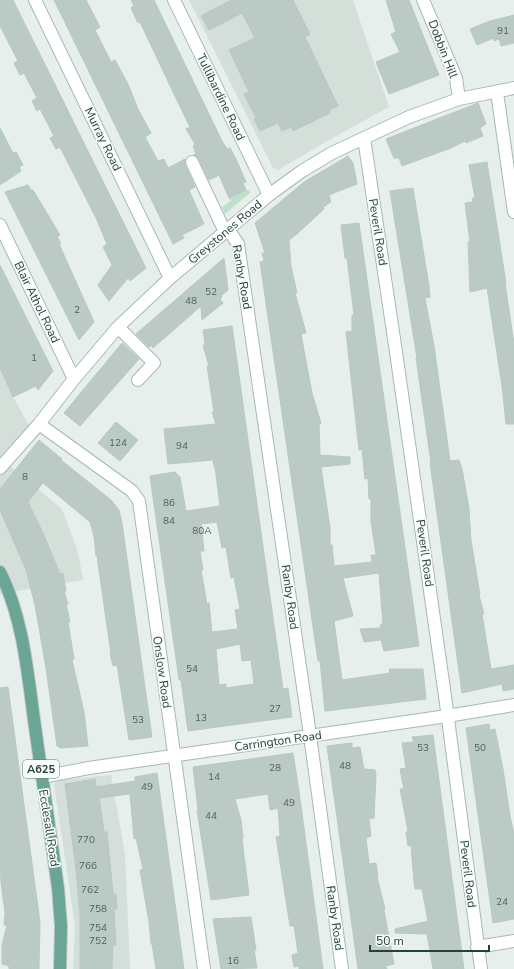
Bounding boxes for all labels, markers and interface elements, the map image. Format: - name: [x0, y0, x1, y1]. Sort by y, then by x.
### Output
- street label: Dobbin Hill: [425, 18, 462, 81]
- house number: 91: [497, 24, 509, 38]
- street label: Tullibardine Road: [193, 51, 249, 143]
- street label: Murray Road: [81, 104, 125, 174]
- street label: Greystones Road: [185, 196, 265, 268]
- street label: Peveril Road: [365, 197, 391, 267]
- street label: Ranby Road: [228, 243, 256, 311]
- street label: Blair Athol Road: [10, 258, 64, 346]
- house number: 52: [205, 285, 217, 299]
- house number: 48: [185, 294, 197, 308]
- house number: 2: [74, 303, 80, 317]
- house number: 1: [31, 351, 37, 365]
- house number: 124: [109, 436, 127, 450]
- house number: 94: [176, 439, 188, 453]
- house number: 8: [22, 470, 28, 484]
- house number: 86: [163, 496, 175, 510]
- house number: 84: [163, 514, 175, 528]
- street label: Peveril Road: [412, 518, 438, 588]
- house number: 80A: [192, 524, 212, 538]
- street label: Ranby Road: [278, 564, 302, 630]
- street label: Onslow Road: [149, 635, 175, 709]
- house number: 54: [186, 662, 198, 676]
- house number: 27: [269, 702, 281, 716]
- house number: 13: [195, 711, 207, 725]
- house number: 53: [132, 713, 144, 727]
- street label: Carrington Road: [233, 727, 323, 755]
- house number: 53: [417, 741, 429, 755]
- house number: 50: [474, 741, 486, 755]
- house number: 48: [339, 759, 351, 773]
- road number: A625: [23, 760, 59, 778]
- house number: 28: [269, 761, 281, 775]
- house number: 14: [208, 770, 220, 784]
- house number: 49: [141, 780, 153, 794]
- street label: Ecclesall Road: [35, 788, 63, 868]
- house number: 49: [283, 796, 295, 810]
- house number: 44: [205, 809, 217, 823]
- house number: 770: [77, 833, 95, 847]
- street label: Peveril Road: [456, 839, 480, 909]
- house number: 766: [79, 859, 97, 873]
- house number: 762: [81, 883, 99, 897]
- street label: Ranby Road: [323, 885, 347, 951]
- house number: 24: [496, 895, 508, 909]
- house number: 758: [89, 902, 107, 916]
- house number: 754: [89, 921, 107, 935]
- scale bar: [370, 927, 489, 953]
- text: 50 m: [376, 933, 404, 949]
- house number: 752: [89, 934, 107, 948]
- house number: 16: [227, 954, 239, 968]

